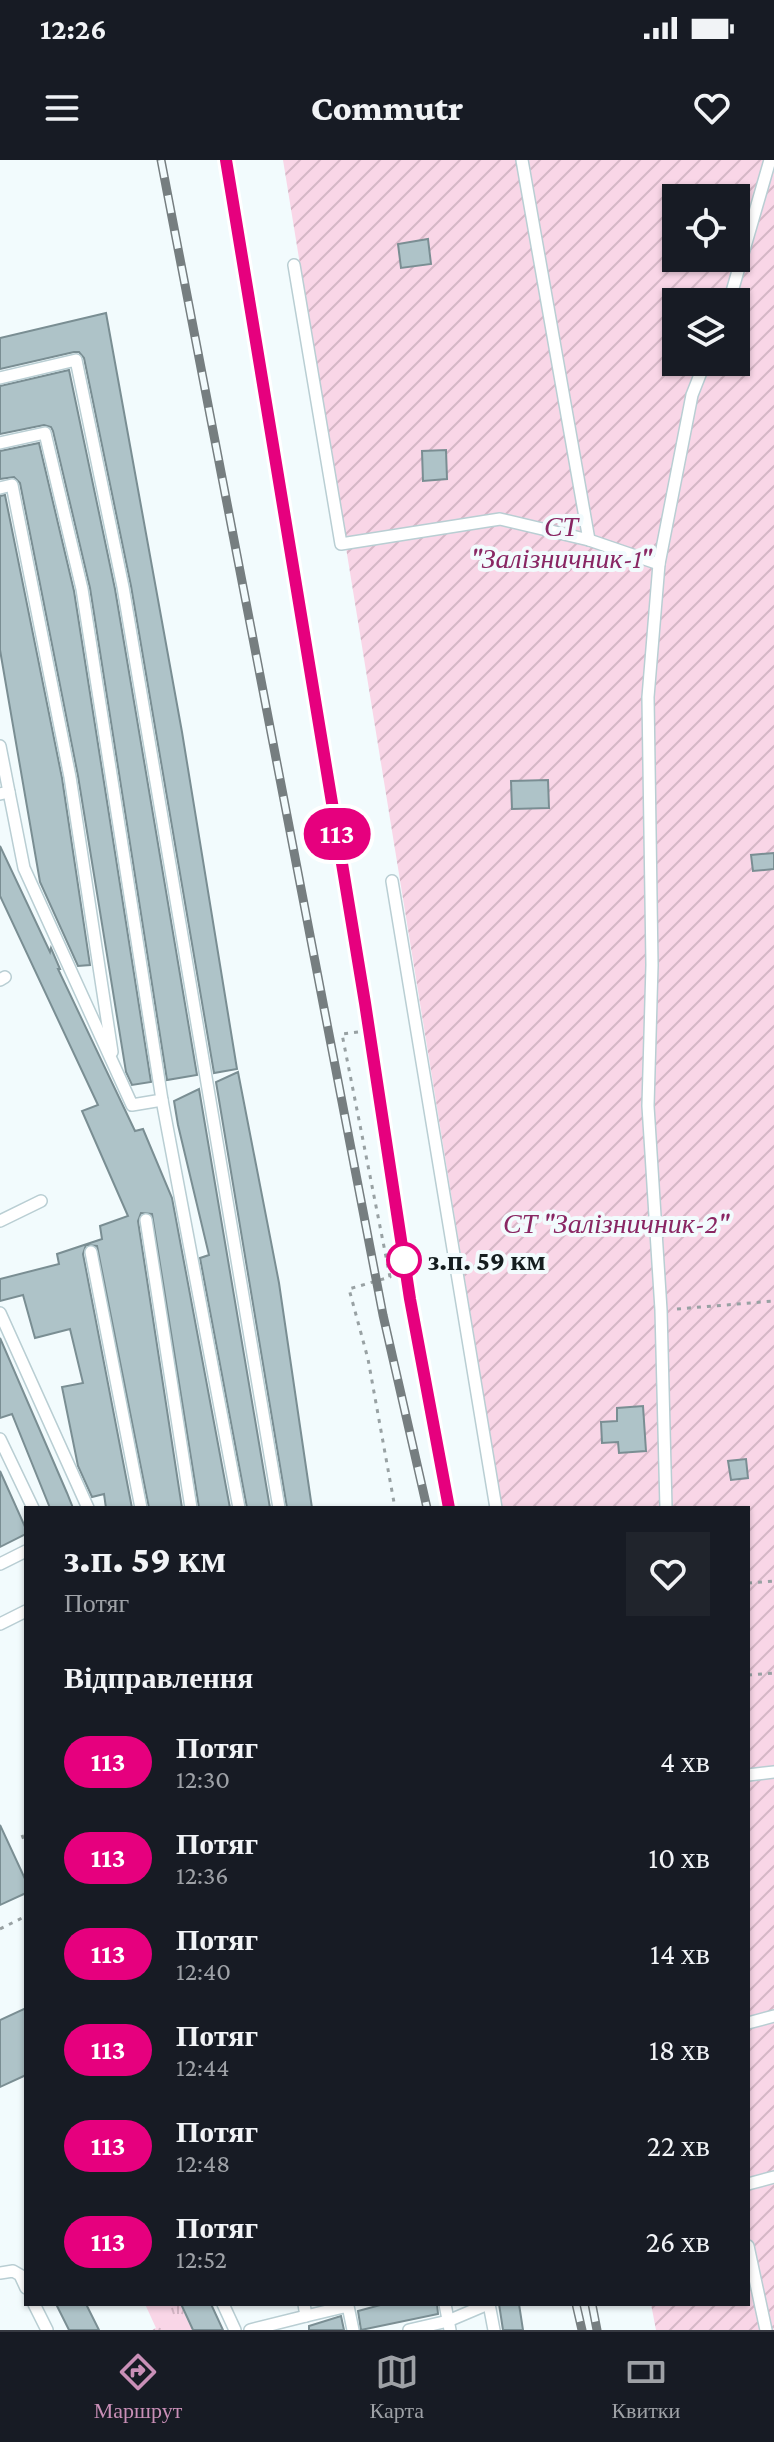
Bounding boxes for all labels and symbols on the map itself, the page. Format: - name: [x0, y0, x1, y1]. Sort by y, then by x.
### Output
- park label: СТ "Залізничник-1": [470, 511, 653, 574]
- line badge: 113: [291, 808, 383, 860]
- park label: СТ "Залізничник-2": [503, 1208, 731, 1239]
- marker: з.п. 59 км: [387, 1243, 421, 1277]
- place label: з.п. 59 км: [428, 1245, 546, 1276]

